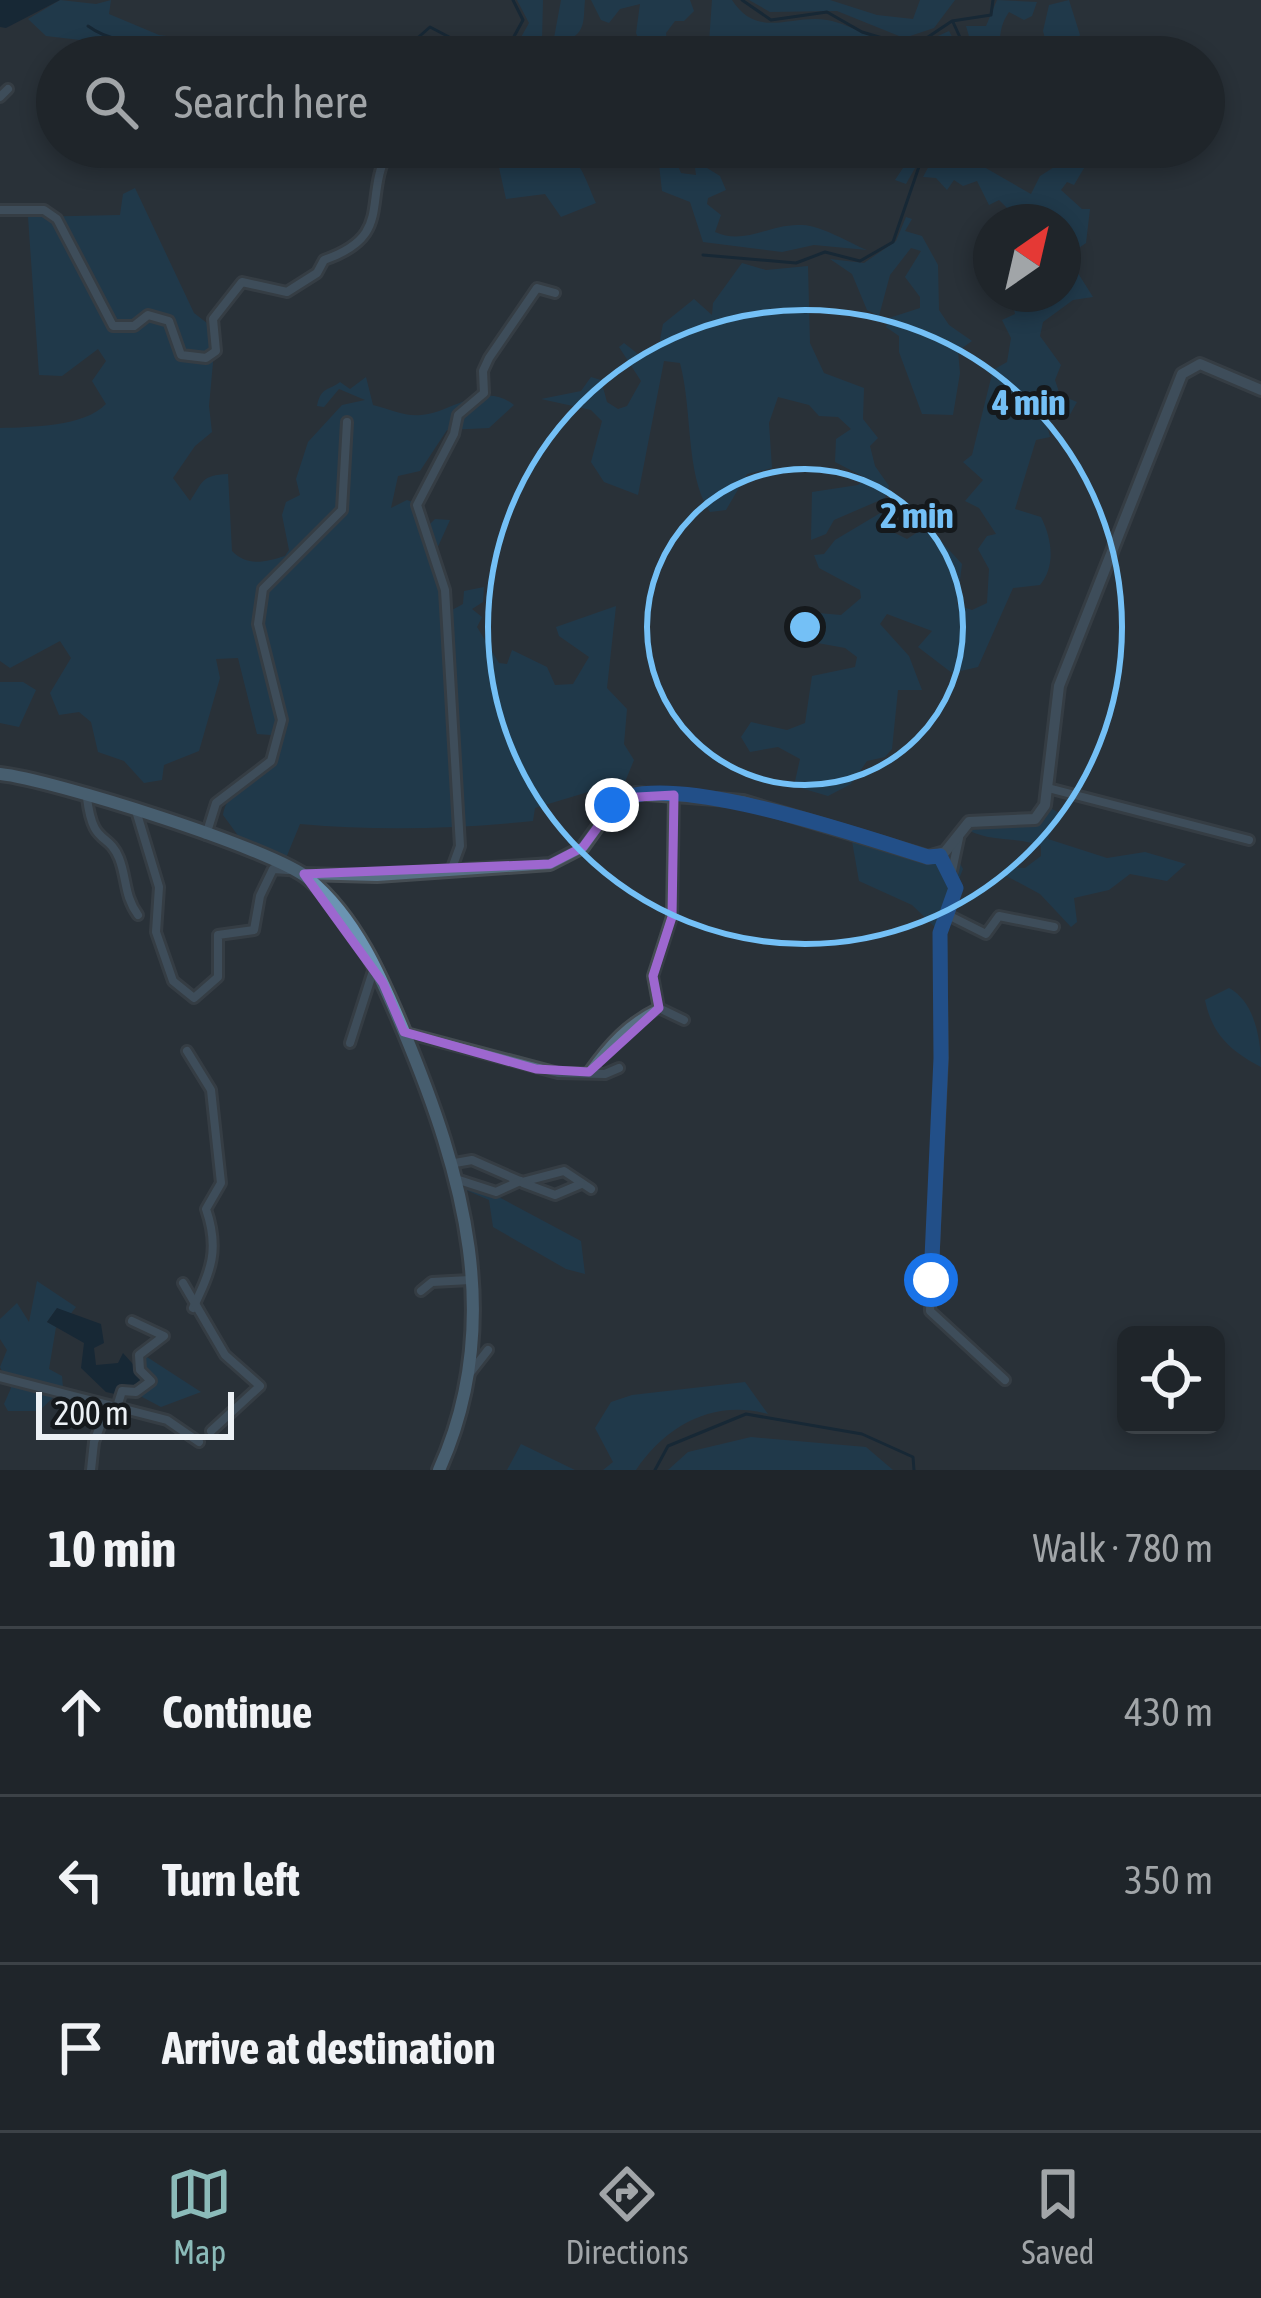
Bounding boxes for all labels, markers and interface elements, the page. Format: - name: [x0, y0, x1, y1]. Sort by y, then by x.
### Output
- search box: [36, 36, 1225, 168]
- icon: search: [78, 69, 144, 135]
- text: Search here: [174, 76, 368, 128]
- north arrow: [973, 204, 1081, 312]
- text: 4 min: [991, 381, 1066, 423]
- text: 2 min: [880, 494, 954, 536]
- centre of rings: [784, 606, 826, 648]
- route end: [585, 778, 639, 832]
- route start: [904, 1253, 958, 1307]
- map controls: [1117, 1326, 1225, 1434]
- button: locate: [1117, 1326, 1225, 1434]
- scale bar: [36, 1386, 234, 1439]
- text: 200 m: [54, 1394, 129, 1432]
- text: 10 min: [48, 1519, 176, 1578]
- text: Walk · 780 m: [1033, 1526, 1213, 1570]
- icon: ahead: [48, 1679, 114, 1745]
- text: Continue: [162, 1686, 313, 1738]
- text: 430 m: [1125, 1690, 1213, 1734]
- icon: left: [48, 1847, 114, 1913]
- text: Turn left: [162, 1854, 300, 1906]
- text: 350 m: [1125, 1858, 1213, 1902]
- icon: arrive: [48, 2015, 114, 2081]
- text: Arrive at destination: [162, 2022, 496, 2074]
- tab: Map: [166, 2161, 232, 2271]
- tab: Directions: [565, 2161, 689, 2271]
- tab: Saved: [1022, 2161, 1094, 2271]

